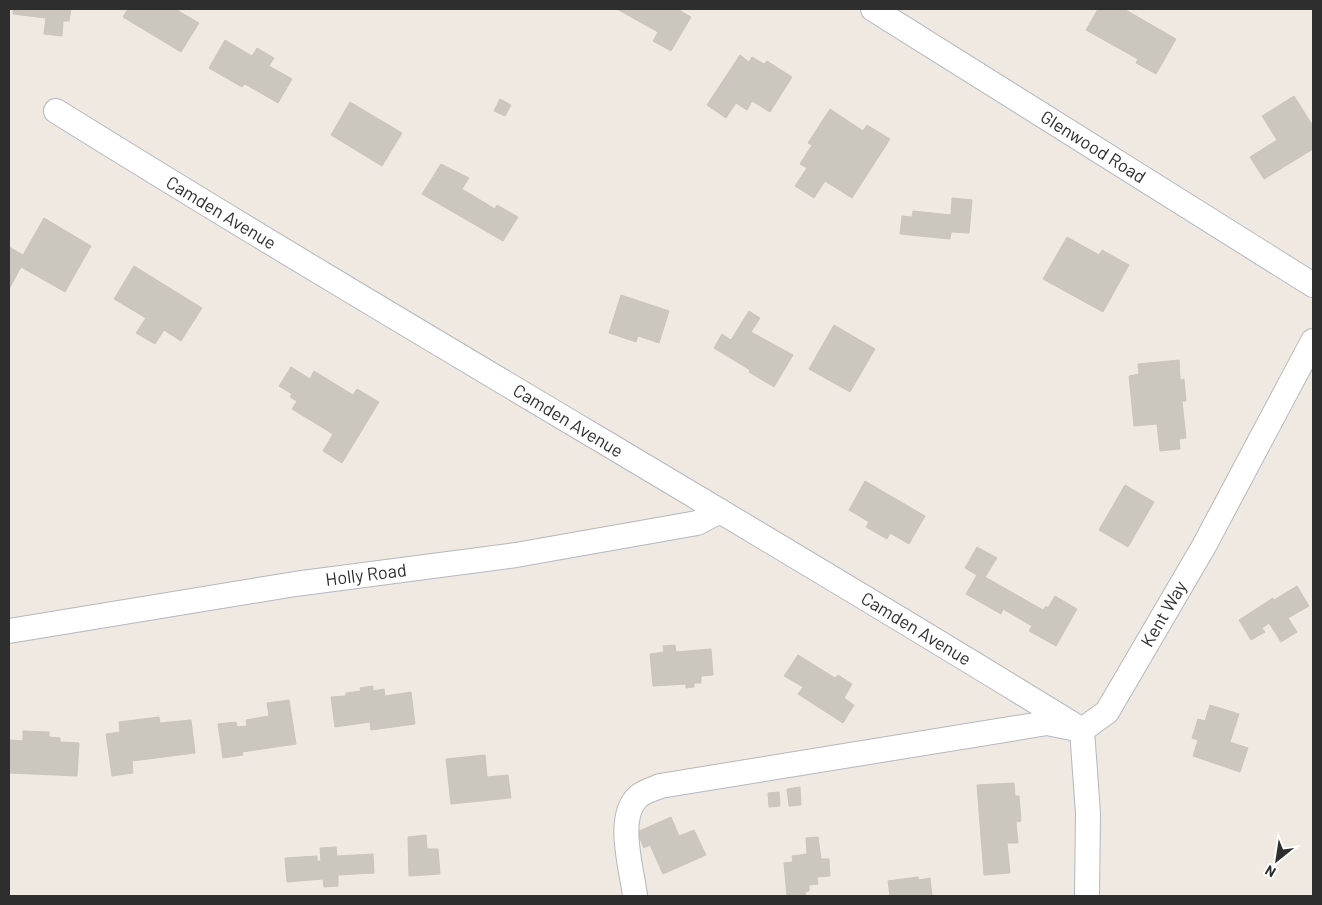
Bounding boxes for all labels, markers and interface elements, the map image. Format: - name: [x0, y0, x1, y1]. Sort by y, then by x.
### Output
- street label: Glenwood Road: [1037, 105, 1150, 187]
- street label: Camden Avenue: [162, 171, 281, 254]
- street label: Camden Avenue: [509, 379, 628, 462]
- street label: Holly Road: [324, 558, 408, 590]
- street label: Kent Way: [1135, 577, 1191, 650]
- street label: Camden Avenue: [857, 587, 976, 670]
- north arrow: [1252, 835, 1302, 885]
- text: N: [1262, 862, 1279, 881]

